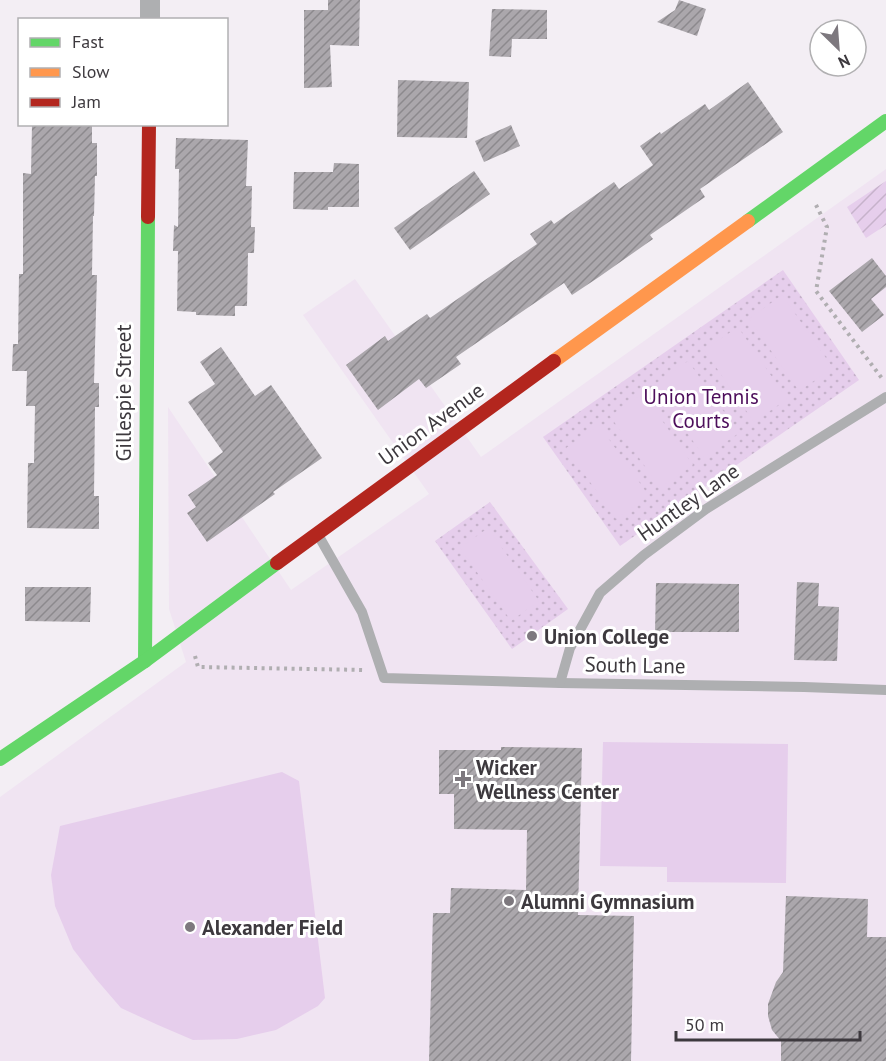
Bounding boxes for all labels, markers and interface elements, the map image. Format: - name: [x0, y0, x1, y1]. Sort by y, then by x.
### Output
- legend: [18, 18, 228, 126]
- north arrow: [808, 18, 868, 78]
- text: Fast: [72, 30, 104, 53]
- text: N: [835, 50, 853, 73]
- text: Slow: [72, 60, 110, 83]
- text: Jam: [71, 90, 101, 113]
- street label: Gillespie Street: [110, 324, 137, 462]
- street label: Union Avenue: [373, 377, 489, 471]
- park label: Union Tennis Courts: [643, 383, 759, 434]
- street label: Huntley Lane: [632, 457, 744, 547]
- place label: Union College: [544, 623, 669, 650]
- marker: Union College: [525, 629, 539, 643]
- street label: South Lane: [584, 651, 686, 679]
- place label: Wicker Wellness Center: [476, 754, 620, 805]
- marker: Wicker Wellness Center: [454, 770, 472, 788]
- place label: Alumni Gymnasium: [521, 888, 695, 915]
- marker: Alumni Gymnasium: [502, 894, 516, 908]
- place label: Alexander Field: [202, 914, 343, 941]
- marker: Alexander Field: [183, 920, 197, 934]
- scale bar: [676, 1004, 860, 1042]
- text: 50 m: [685, 1013, 724, 1036]

